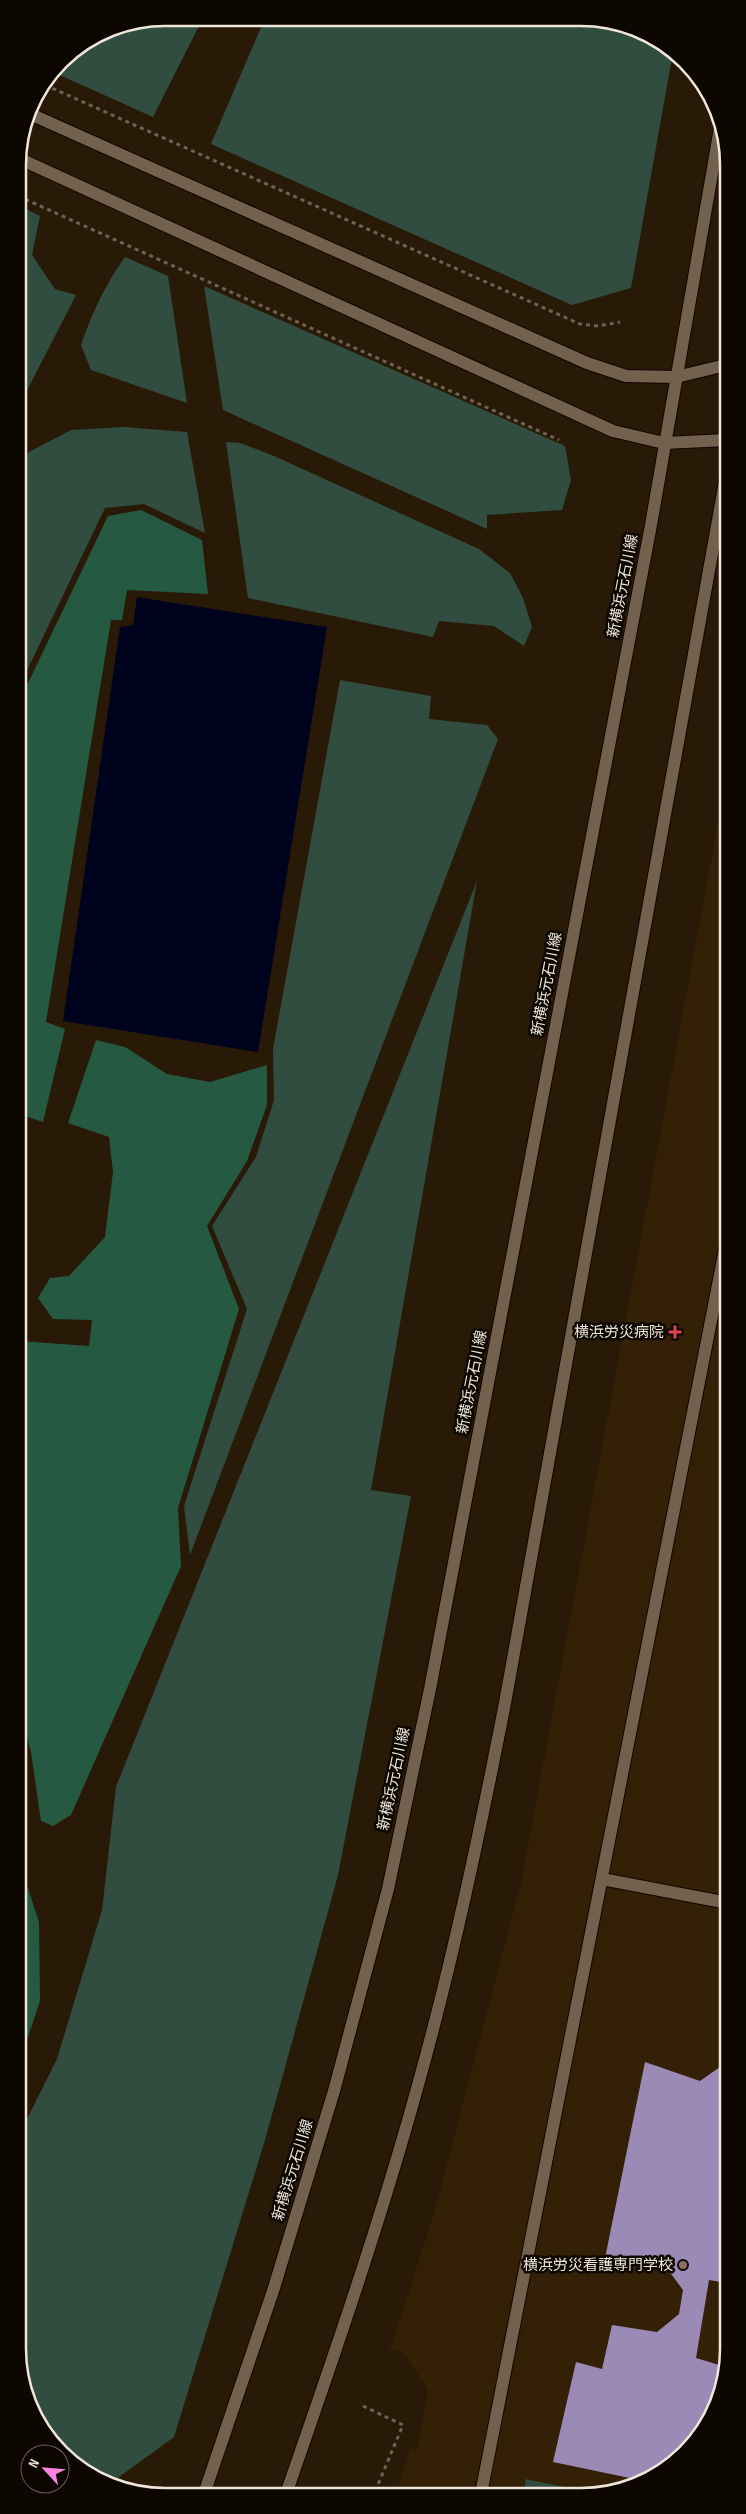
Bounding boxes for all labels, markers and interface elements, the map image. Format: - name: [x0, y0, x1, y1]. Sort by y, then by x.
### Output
- street label: 新横浜元石川線: [604, 533, 642, 639]
- street label: 新横浜元石川線: [528, 931, 566, 1037]
- place label: 横浜労災病院: [574, 1323, 664, 1342]
- marker: 横浜労災病院: [668, 1325, 682, 1339]
- street label: 新横浜元石川線: [453, 1329, 491, 1435]
- street label: 新横浜元石川線: [374, 1726, 414, 1832]
- street label: 新横浜元石川線: [269, 2117, 317, 2223]
- place label: 横浜労災看護専門学校: [523, 2256, 673, 2275]
- marker: 横浜労災看護専門学校: [677, 2259, 689, 2271]
- north arrow: [20, 2444, 70, 2494]
- text: N: [24, 2456, 43, 2471]

